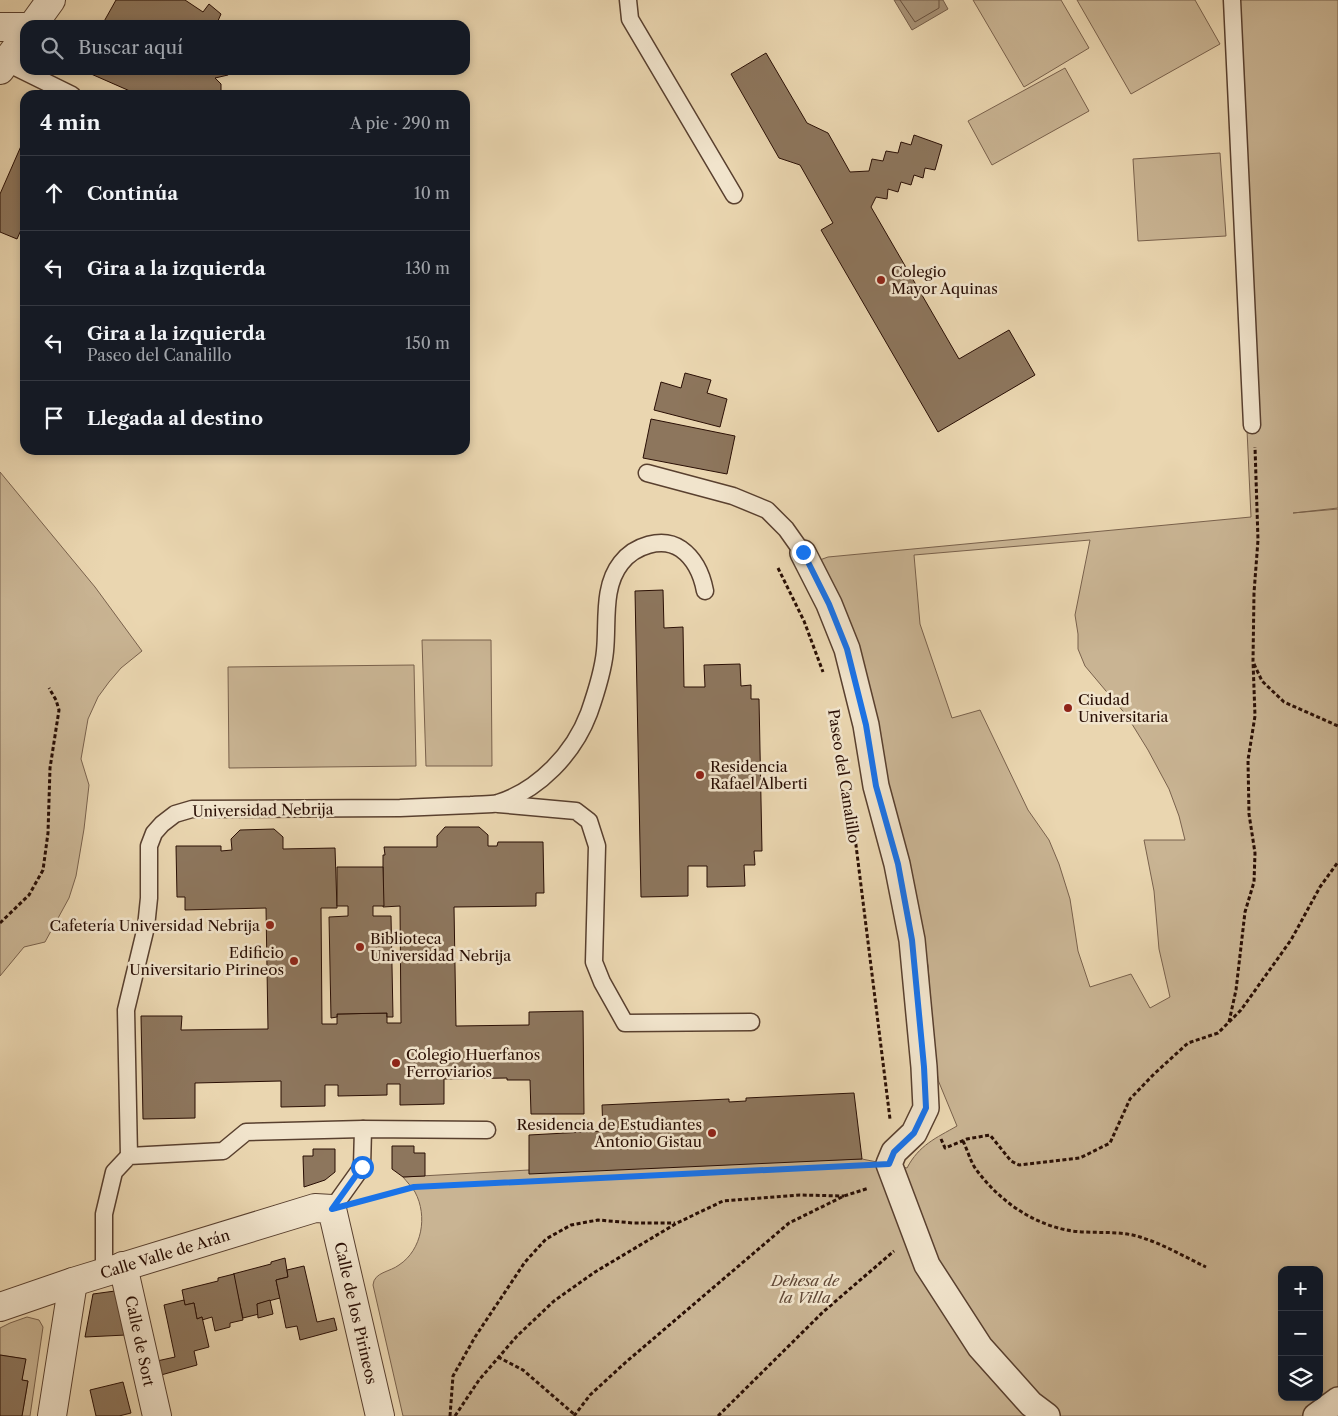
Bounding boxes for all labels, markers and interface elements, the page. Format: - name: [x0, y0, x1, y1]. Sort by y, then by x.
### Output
- search box: [20, 20, 470, 75]
- icon: search: [38, 34, 66, 62]
- text: Buscar aquí: [78, 36, 183, 59]
- text: 4 min: [40, 110, 101, 135]
- text: A pie · 290 m: [350, 113, 450, 133]
- icon: ahead: [40, 179, 68, 207]
- text: Continúa: [87, 182, 178, 205]
- text: 10 m: [414, 183, 450, 203]
- icon: left: [40, 254, 68, 282]
- text: Gira a la izquierda: [87, 257, 266, 280]
- text: 130 m: [405, 258, 450, 278]
- place label: Colegio Mayor Aquinas: [891, 262, 998, 298]
- marker: Colegio Mayor Aquinas: [875, 274, 887, 286]
- text: Gira a la izquierda: [87, 322, 266, 345]
- icon: left: [40, 329, 68, 357]
- text: 150 m: [405, 333, 450, 353]
- text: Paseo del Canalillo: [87, 345, 232, 365]
- icon: arrive: [40, 404, 68, 432]
- text: Llegada al destino: [87, 407, 263, 430]
- route end: [792, 541, 815, 564]
- place label: Ciudad Universitaria: [1078, 690, 1169, 726]
- marker: Ciudad Universitaria: [1062, 702, 1074, 714]
- street label: Paseo del Canalillo: [824, 708, 864, 844]
- place label: Residencia Rafael Alberti: [710, 757, 808, 793]
- marker: Residencia Rafael Alberti: [694, 769, 706, 781]
- street label: Universidad Nebrija: [192, 799, 334, 821]
- place label: Cafetería Universidad Nebrija: [49, 916, 260, 935]
- marker: Cafetería Universidad Nebrija: [264, 919, 276, 931]
- place label: Biblioteca Universidad Nebrija: [370, 929, 511, 965]
- marker: Biblioteca Universidad Nebrija: [354, 941, 366, 953]
- place label: Edificio Universitario Pirineos: [129, 943, 284, 979]
- marker: Edificio Universitario Pirineos: [288, 955, 300, 967]
- place label: Colegio Huerfanos Ferroviarios: [406, 1045, 540, 1081]
- marker: Colegio Huerfanos Ferroviarios: [390, 1057, 402, 1069]
- place label: Residencia de Estudiantes Antonio Gistau: [516, 1115, 702, 1151]
- marker: Residencia de Estudiantes Antonio Gistau: [706, 1127, 718, 1139]
- route start: [351, 1156, 374, 1179]
- street label: Calle Valle de Arán: [98, 1225, 233, 1283]
- street label: Calle de los Pirineos: [330, 1240, 382, 1386]
- map controls: [1278, 1266, 1323, 1401]
- button: +: [1278, 1266, 1323, 1311]
- park label: Dehesa de la Villa: [770, 1271, 840, 1307]
- street label: Calle de Sort: [121, 1294, 159, 1389]
- button: −: [1278, 1311, 1323, 1356]
- button: layers: [1278, 1356, 1323, 1401]

